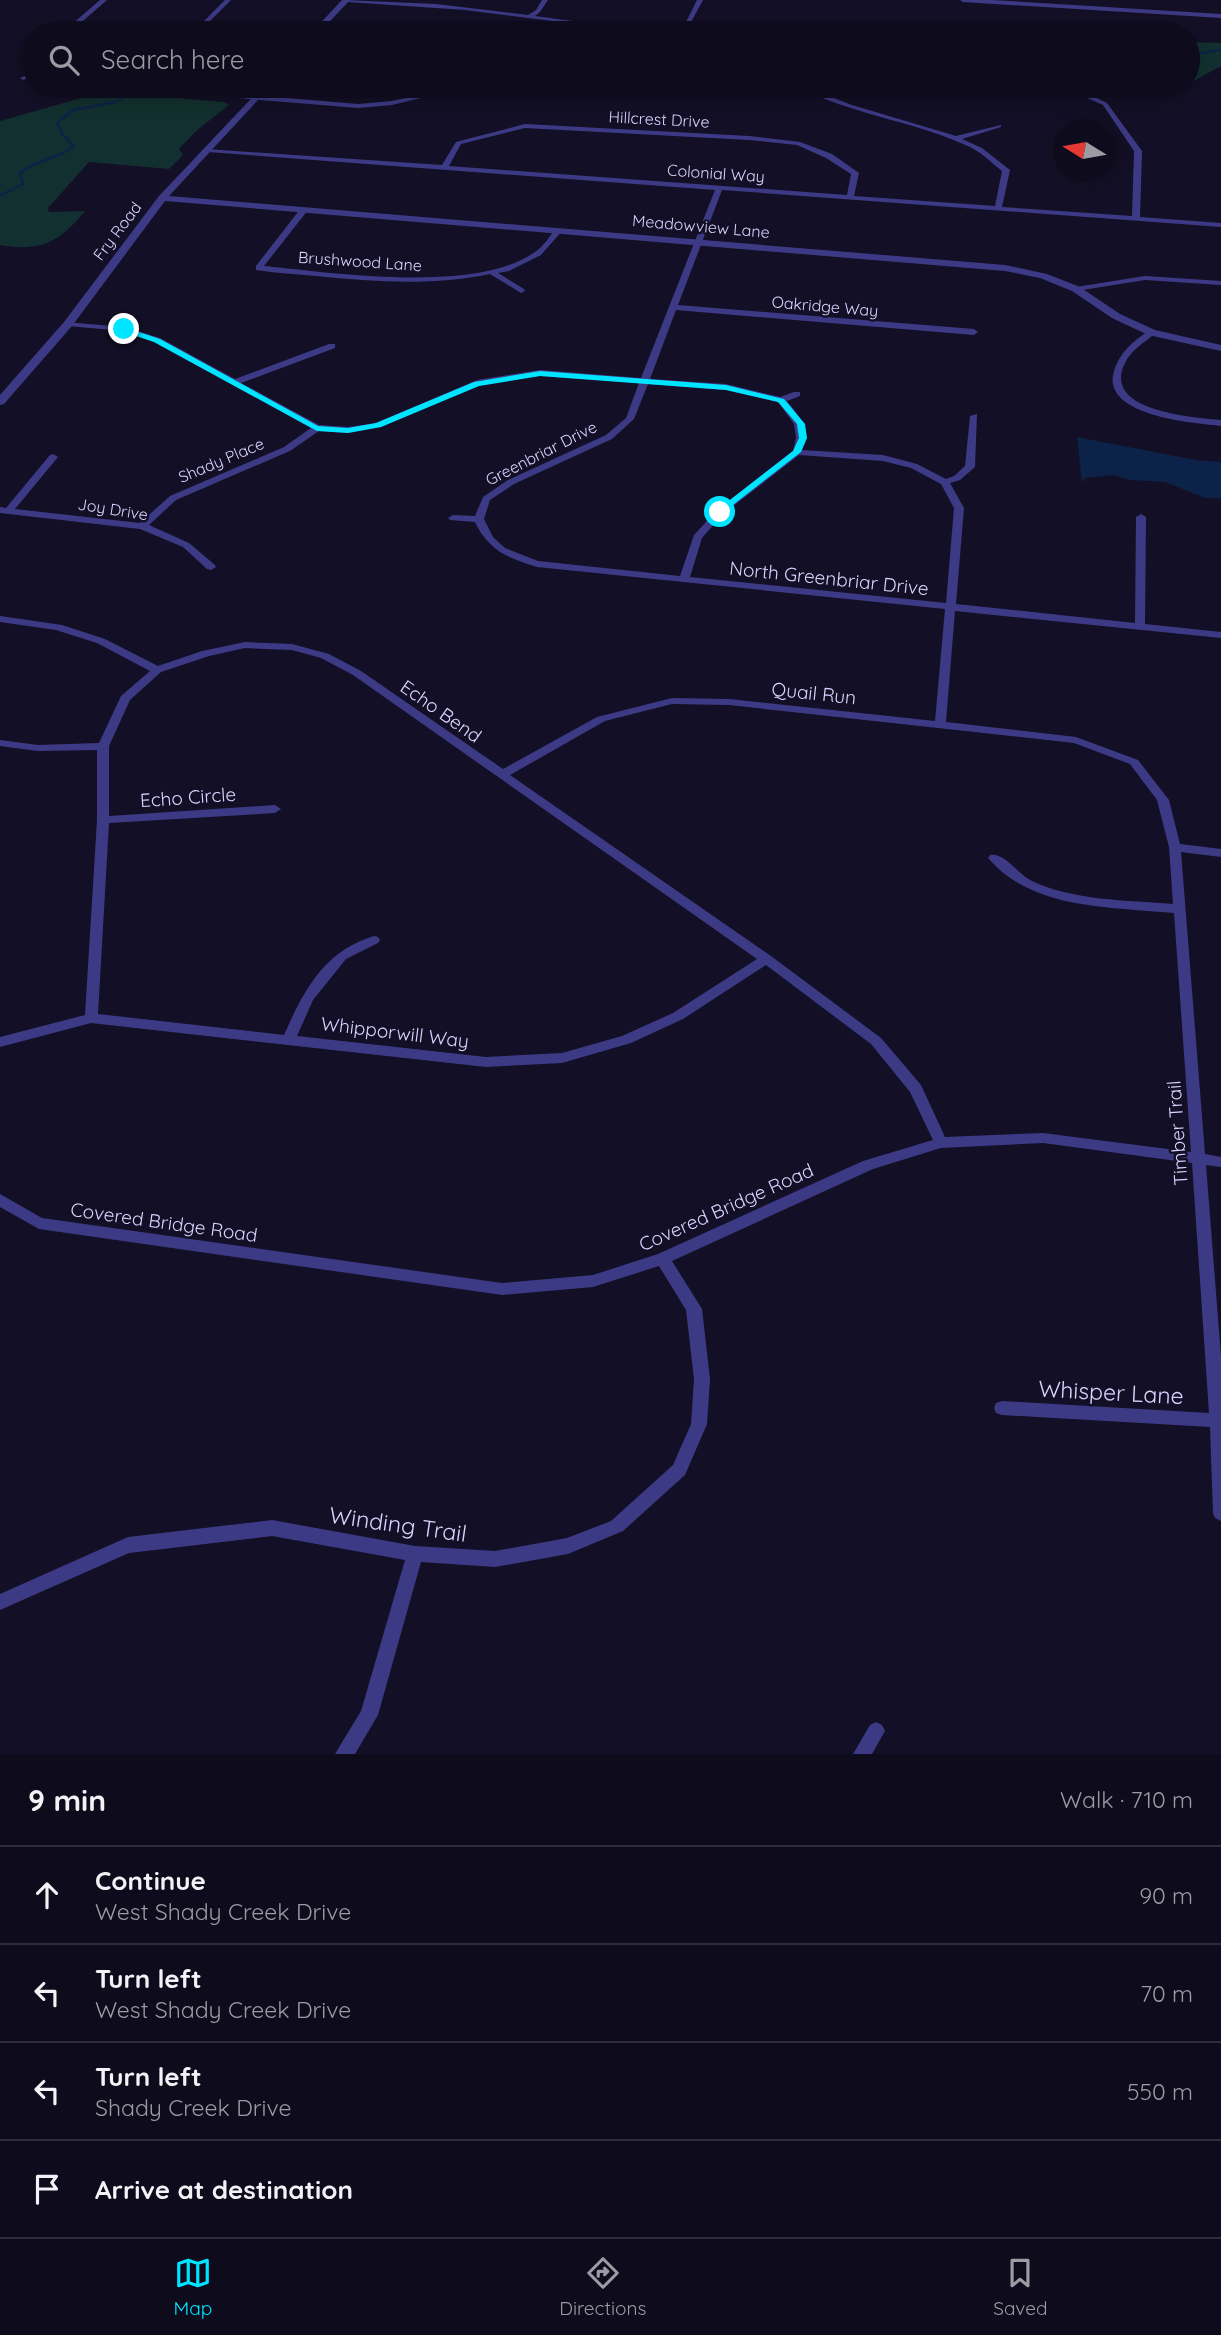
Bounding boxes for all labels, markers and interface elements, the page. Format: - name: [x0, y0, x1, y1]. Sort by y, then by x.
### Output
- search box: [21, 21, 1200, 98]
- icon: search: [45, 41, 83, 79]
- text: Search here: [101, 43, 245, 76]
- street label: Hillcrest Drive: [608, 106, 710, 132]
- north arrow: [1053, 119, 1116, 182]
- street label: Colonial Way: [667, 160, 765, 186]
- street label: Fry Road: [88, 198, 146, 264]
- street label: Meadowview Lane: [631, 210, 771, 242]
- street label: Brushwood Lane: [297, 247, 423, 275]
- street label: Oakridge Way: [771, 291, 879, 321]
- route end: [108, 313, 139, 344]
- street label: Greenbriar Drive: [482, 416, 600, 490]
- street label: Shady Place: [175, 433, 267, 487]
- street label: Joy Drive: [76, 494, 150, 524]
- route start: [704, 496, 735, 527]
- street label: North Greenbriar Drive: [728, 556, 930, 600]
- street label: Echo Bend: [396, 674, 486, 748]
- street label: Quail Run: [770, 677, 858, 709]
- street label: Echo Circle: [139, 782, 237, 812]
- street label: Whipporwill Way: [320, 1011, 470, 1053]
- street label: Timber Trail: [1161, 1080, 1193, 1186]
- street label: Covered Bridge Road: [635, 1158, 817, 1256]
- street label: Covered Bridge Road: [69, 1197, 259, 1247]
- street label: Whisper Lane: [1038, 1374, 1184, 1410]
- street label: Winding Trail: [327, 1500, 469, 1548]
- text: 9 min: [28, 1781, 106, 1819]
- text: Walk · 710 m: [1060, 1785, 1193, 1814]
- text: Continue: [95, 1864, 206, 1897]
- icon: ahead: [28, 1876, 66, 1914]
- text: 90 m: [1139, 1881, 1193, 1910]
- text: West Shady Creek Drive: [95, 1897, 351, 1926]
- text: Turn left: [95, 1962, 202, 1995]
- icon: left: [28, 1974, 66, 2012]
- text: 70 m: [1140, 1979, 1193, 2008]
- text: West Shady Creek Drive: [95, 1995, 351, 2024]
- text: Turn left: [95, 2060, 202, 2093]
- icon: left: [28, 2072, 66, 2110]
- text: 550 m: [1127, 2077, 1193, 2106]
- text: Shady Creek Drive: [95, 2093, 292, 2122]
- icon: arrive: [28, 2170, 66, 2208]
- text: Arrive at destination: [95, 2173, 353, 2206]
- tab: Map: [174, 2254, 212, 2320]
- tab: Directions: [559, 2254, 646, 2320]
- tab: Saved: [993, 2254, 1048, 2320]

